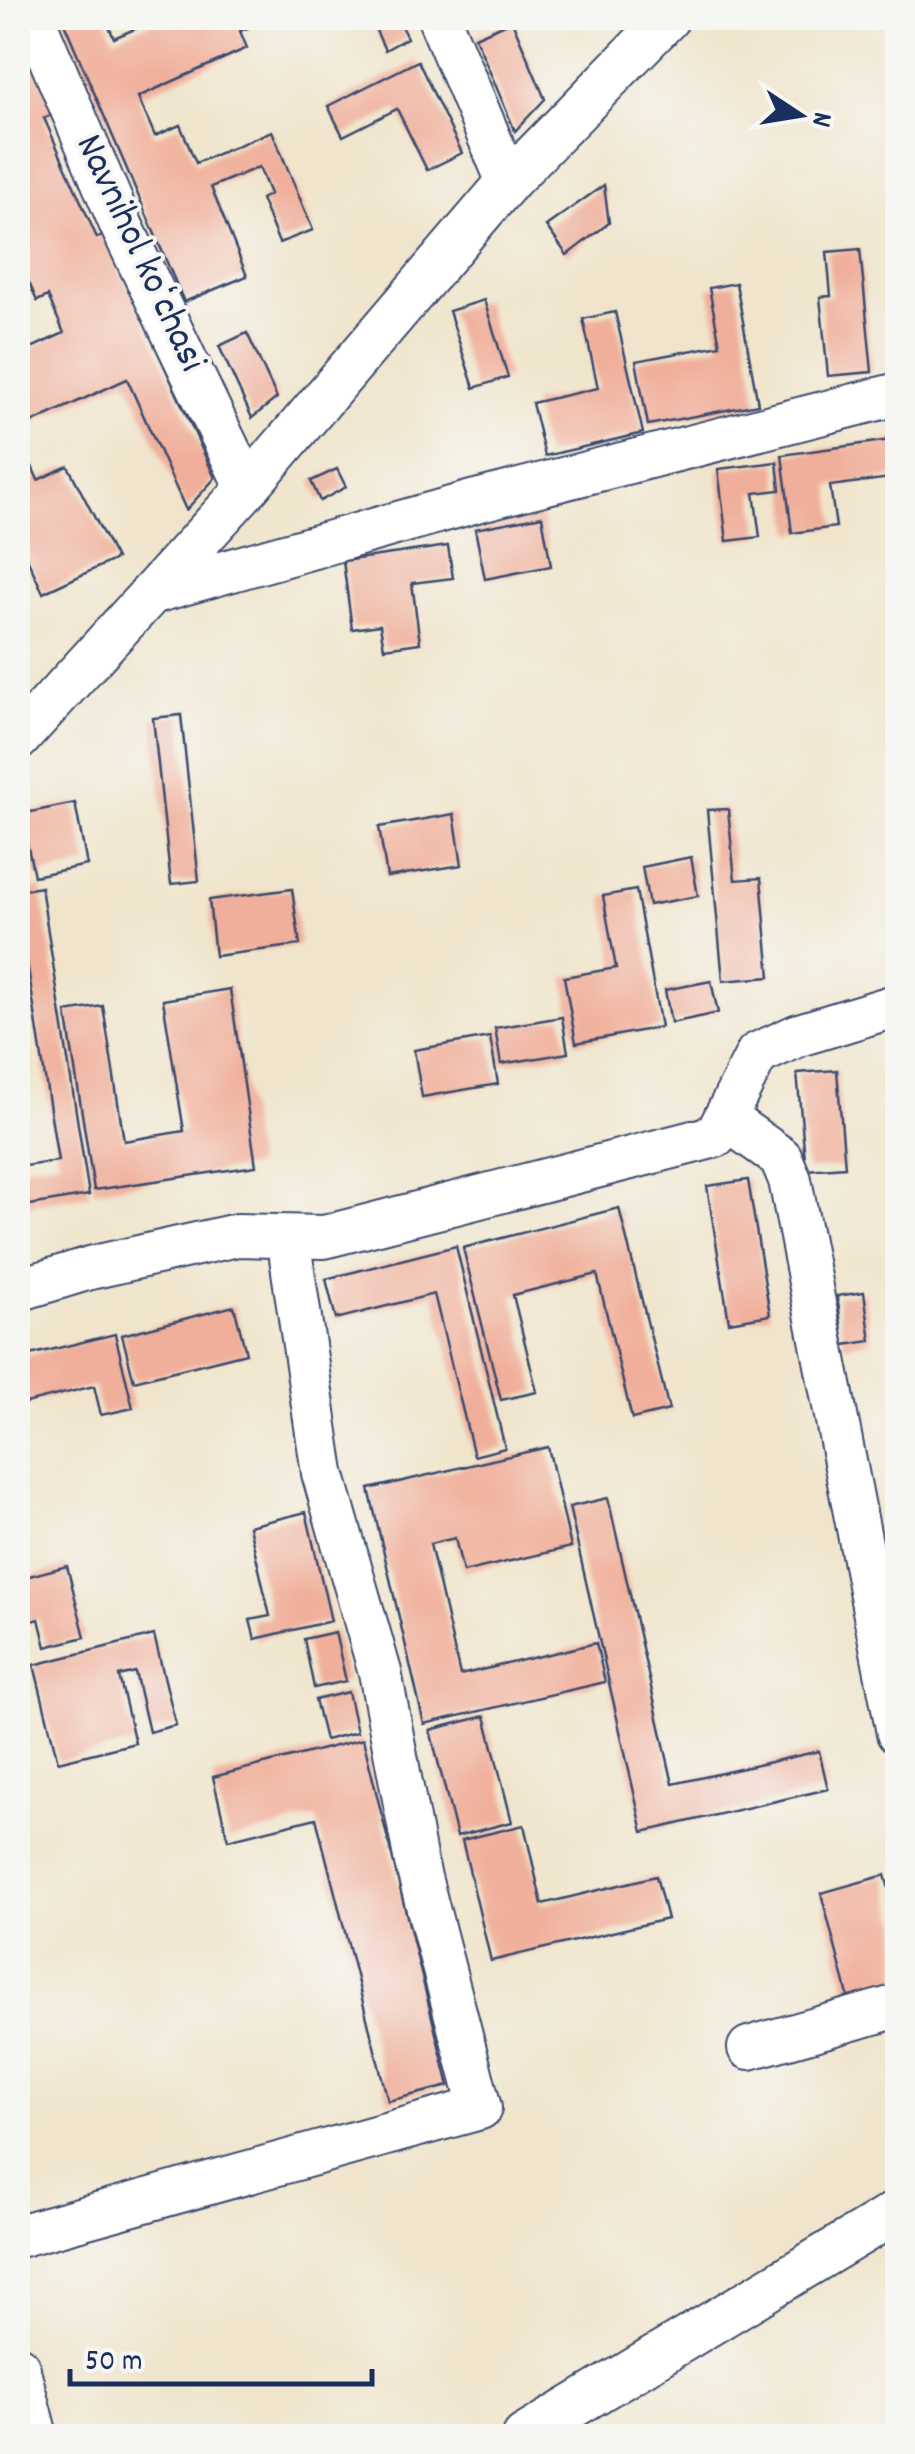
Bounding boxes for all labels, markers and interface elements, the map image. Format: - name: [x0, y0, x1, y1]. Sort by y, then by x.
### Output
- north arrow: [750, 65, 850, 165]
- text: N: [799, 108, 841, 130]
- street label: Navnihol koʻchasi: [58, 126, 218, 382]
- scale bar: [70, 2324, 372, 2386]
- text: 50 m: [85, 2342, 143, 2385]

